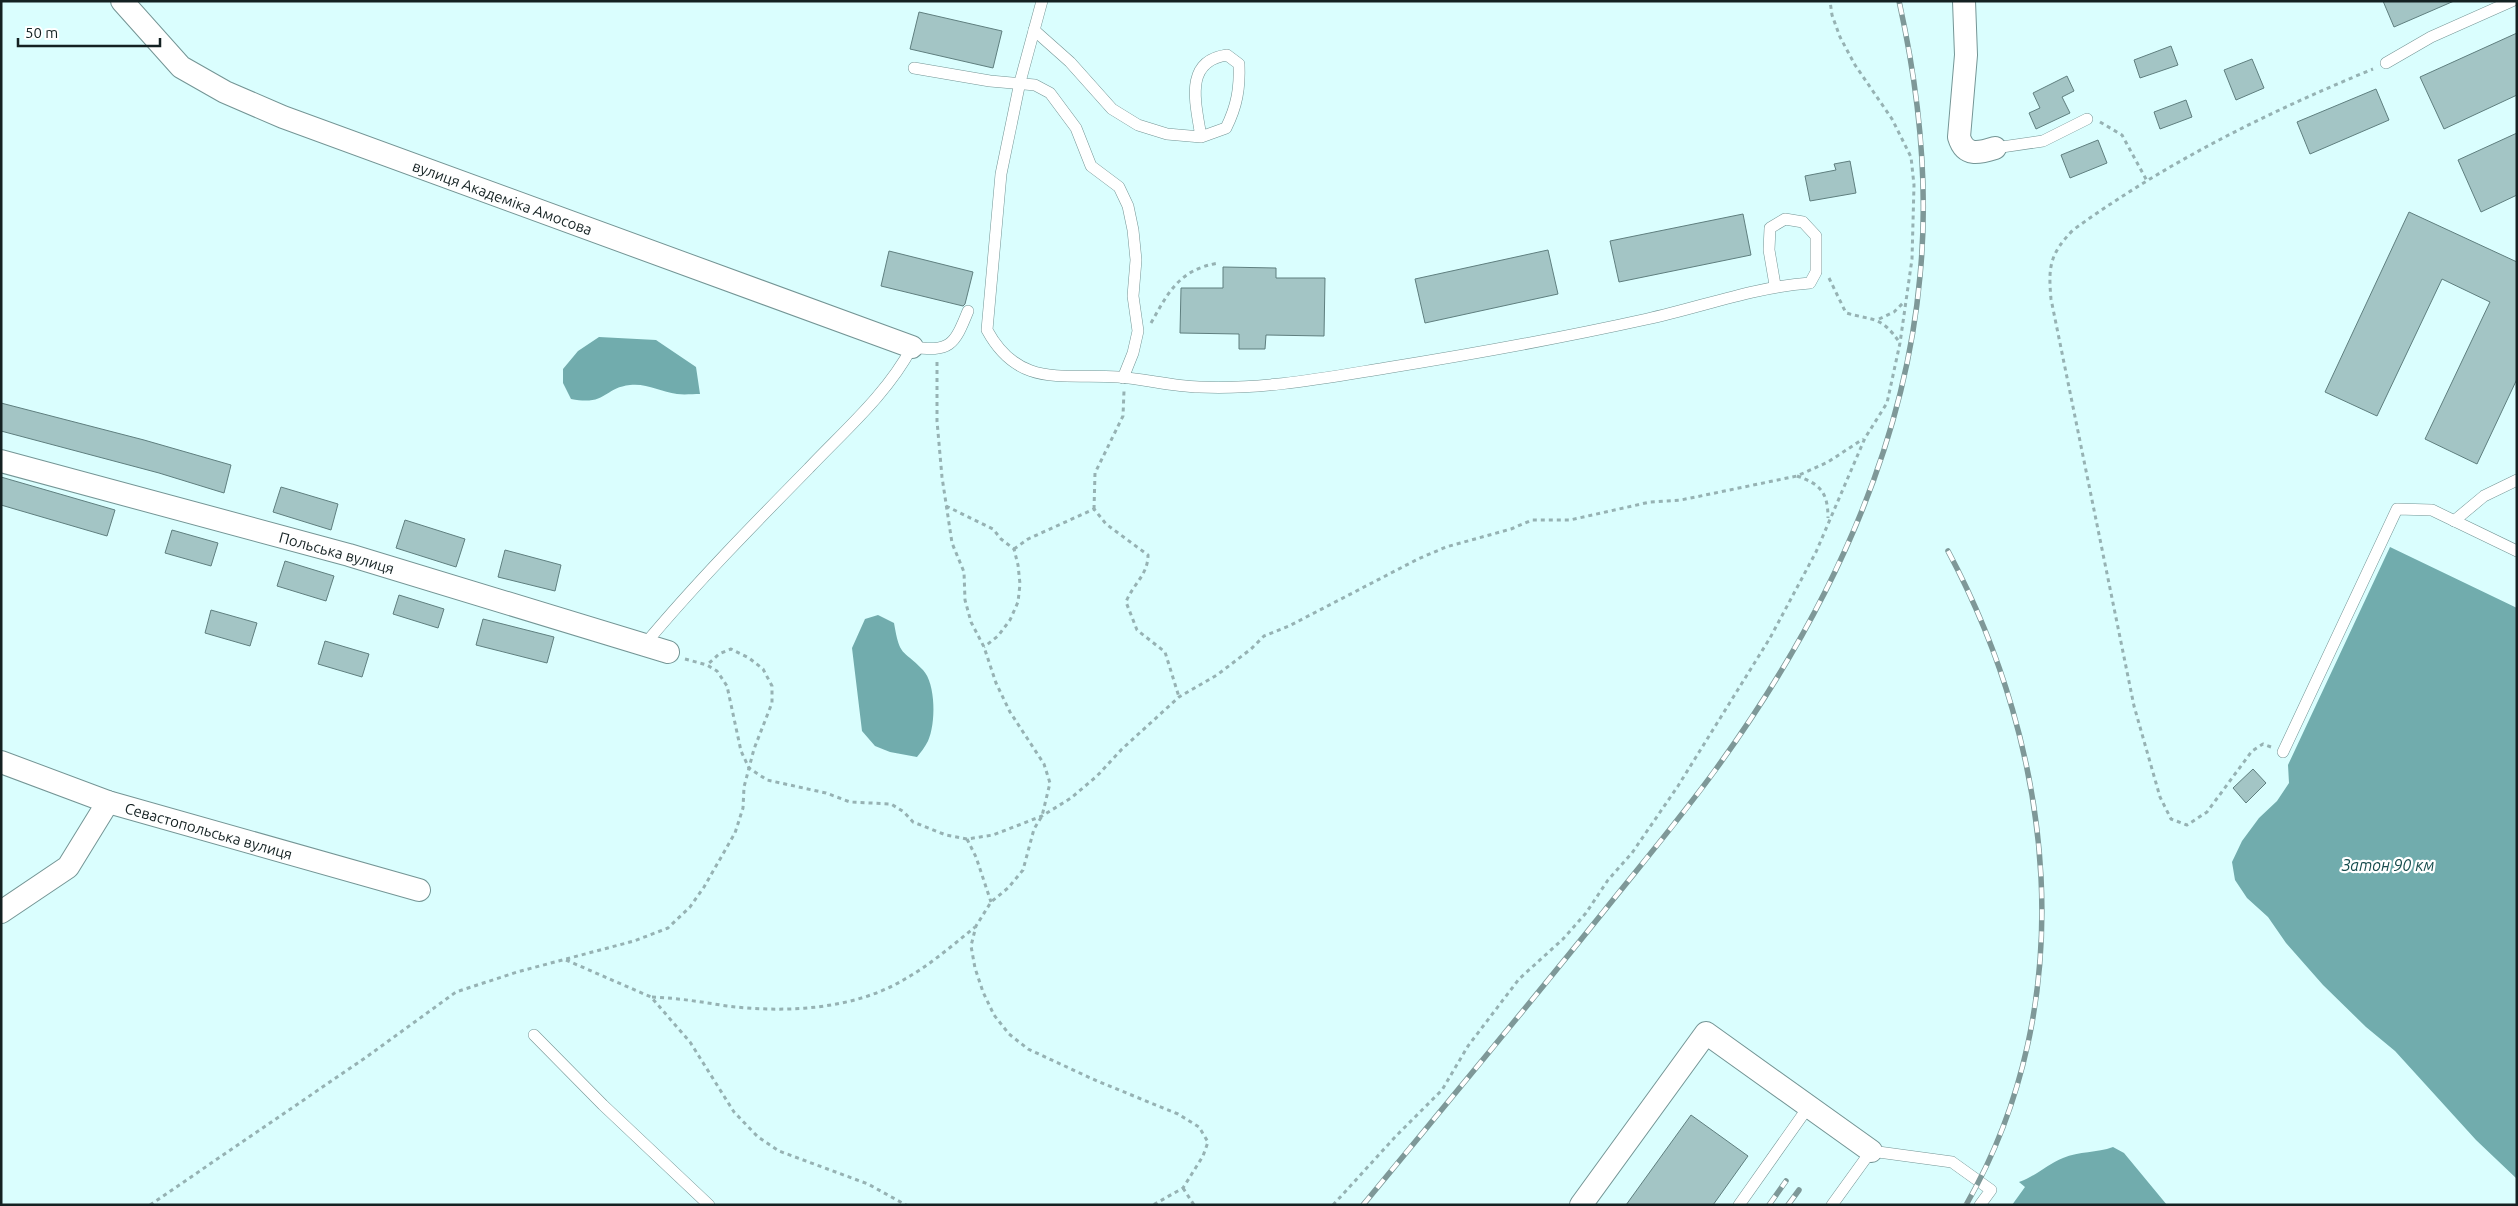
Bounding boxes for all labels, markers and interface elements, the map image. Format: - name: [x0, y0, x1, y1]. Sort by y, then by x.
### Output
- scale bar: [18, 15, 160, 47]
- text: 50 m: [25, 24, 58, 41]
- street label: вулиця Академіка Амосова: [410, 157, 595, 238]
- street label: Польська вулиця: [277, 528, 397, 577]
- street label: Севастопольська вулиця: [123, 799, 295, 862]
- water label: Затон 90 км: [2341, 856, 2435, 874]

